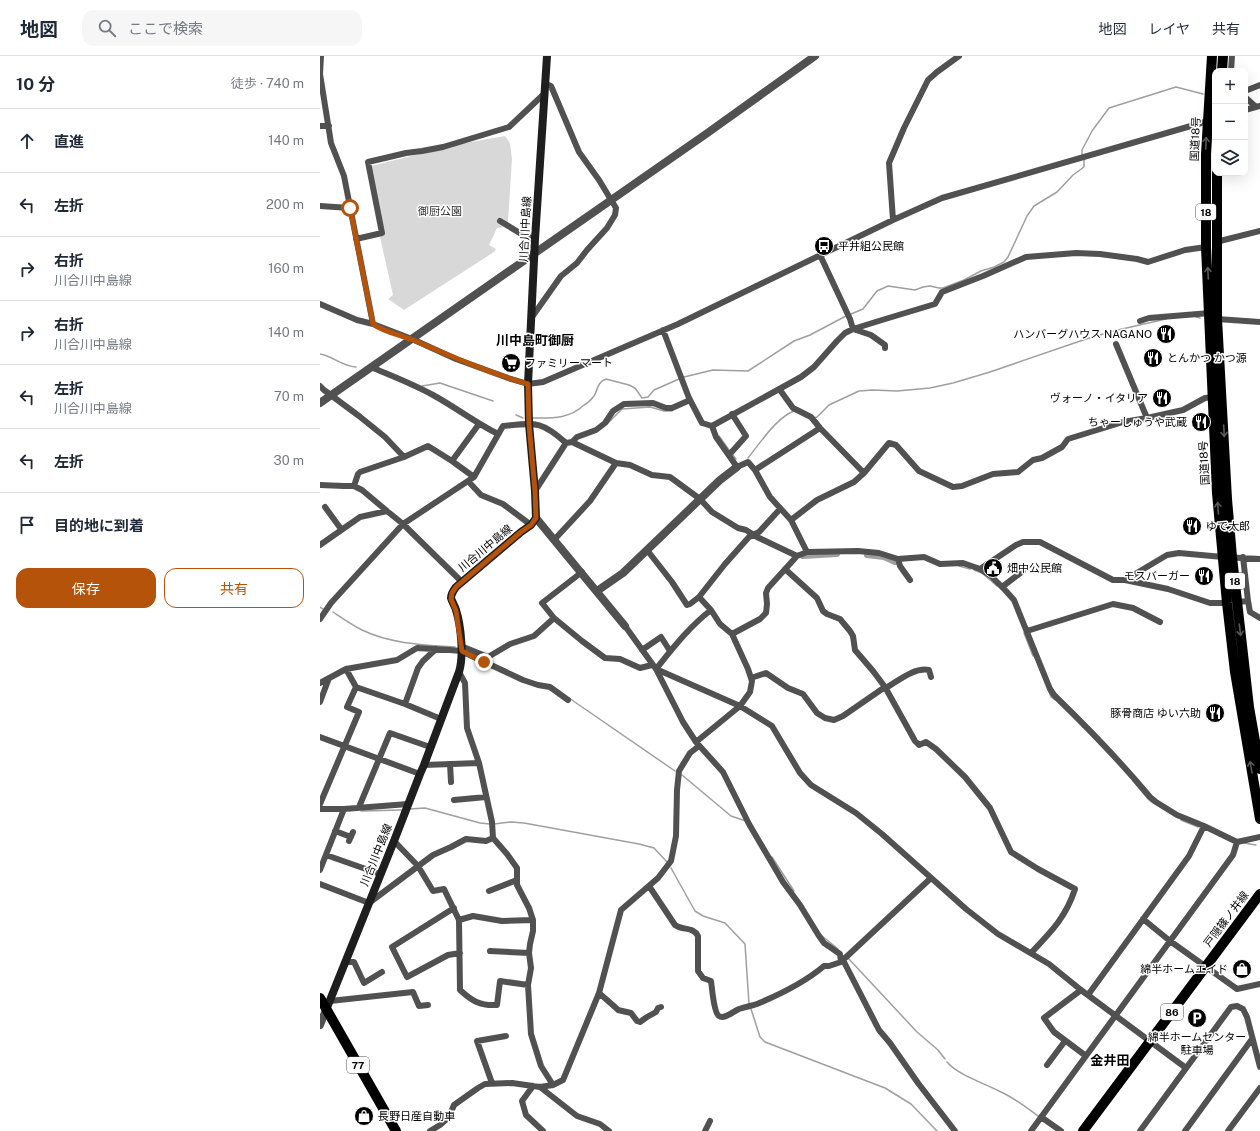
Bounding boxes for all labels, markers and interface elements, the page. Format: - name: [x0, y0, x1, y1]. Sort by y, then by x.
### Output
- search box: [82, 10, 362, 46]
- icon: search: [96, 17, 118, 39]
- text: 地図: [20, 18, 58, 40]
- text: ここで検索: [128, 20, 203, 37]
- text: 地図: [1098, 21, 1126, 37]
- text: レイヤ: [1148, 21, 1190, 37]
- text: 共有: [1212, 21, 1240, 37]
- map controls: [1212, 68, 1248, 176]
- button: +: [1212, 68, 1248, 104]
- text: 10 分: [16, 74, 55, 94]
- text: 徒歩 · 740 m: [231, 76, 304, 91]
- button: −: [1212, 104, 1248, 140]
- street label: 国道18号: [1188, 116, 1202, 162]
- icon: ahead: [16, 130, 38, 152]
- text: 直進: [54, 133, 84, 150]
- text: 140 m: [268, 133, 304, 148]
- one-way arrow: [1203, 137, 1210, 150]
- button: layers: [1212, 140, 1248, 176]
- icon: left: [16, 194, 38, 216]
- street label: 川合川中島線: [517, 196, 533, 262]
- text: 左折: [54, 197, 84, 214]
- text: 200 m: [266, 197, 304, 212]
- route start: [341, 199, 359, 217]
- road number: 18: [1196, 204, 1216, 220]
- park label: 御厨公園: [417, 205, 462, 217]
- bus stop icon: 平井組公民館: [813, 235, 835, 257]
- place label: 平井組公民館: [838, 240, 904, 252]
- text: 右折: [54, 252, 84, 269]
- icon: right: [16, 258, 38, 280]
- text: 160 m: [268, 261, 304, 276]
- one-way arrow: [1204, 267, 1211, 280]
- text: 川合川中島線: [54, 273, 132, 288]
- text: 右折: [54, 316, 84, 333]
- icon: right: [16, 322, 38, 344]
- restaurant icon: ハンバーグハウス NAGANO: [1155, 323, 1177, 345]
- text: 140 m: [268, 325, 304, 340]
- place label: ハンバーグハウス NAGANO: [1013, 328, 1152, 340]
- district label: 川中島町御厨: [496, 333, 574, 348]
- text: 川合川中島線: [54, 337, 132, 352]
- restaurant icon: とんかつ かつ源: [1142, 347, 1164, 369]
- supermarket icon: ファミリーマート: [500, 352, 522, 374]
- place label: とんかつ かつ源: [1167, 352, 1247, 364]
- place label: ファミリーマート: [525, 357, 613, 369]
- text: 左折: [54, 380, 84, 397]
- icon: left: [16, 386, 38, 408]
- restaurant icon: ヴォーノ・イタリア: [1151, 387, 1173, 409]
- text: 70 m: [274, 389, 304, 404]
- place label: ヴォーノ・イタリア: [1050, 392, 1148, 404]
- text: 川合川中島線: [54, 401, 132, 416]
- restaurant icon: ちゃーしゅうや武蔵: [1190, 411, 1212, 433]
- place label: ちゃーしゅうや武蔵: [1088, 416, 1187, 428]
- one-way arrow: [1220, 424, 1227, 437]
- street label: 国道18号: [1197, 440, 1211, 486]
- icon: left: [16, 450, 38, 472]
- text: 左折: [54, 453, 84, 470]
- text: 30 m: [274, 453, 304, 468]
- one-way arrow: [1215, 502, 1222, 515]
- icon: arrive: [16, 514, 38, 536]
- restaurant icon: ゆで太郎: [1181, 515, 1203, 537]
- text: 目的地に到着: [54, 517, 144, 534]
- place label: ゆで太郎: [1206, 520, 1250, 532]
- street label: 川合川中島線: [456, 522, 514, 574]
- public building icon: 畑中公民館: [982, 557, 1004, 579]
- place label: 畑中公民館: [1007, 562, 1062, 574]
- restaurant icon: モスバーガー: [1193, 565, 1215, 587]
- button: 保存: [16, 568, 156, 608]
- button: 共有: [164, 568, 304, 608]
- place label: モスバーガー: [1124, 570, 1190, 582]
- road number: 18: [1225, 573, 1245, 589]
- one-way arrow: [1236, 623, 1244, 636]
- route end: [475, 653, 493, 671]
- restaurant icon: 豚骨商店 ゆい六助: [1204, 702, 1226, 724]
- place label: 豚骨商店 ゆい六助: [1110, 707, 1201, 719]
- one-way arrow: [1247, 761, 1255, 774]
- street label: 川合川中島線: [358, 822, 394, 888]
- street label: 戸隠篠ノ井線: [1201, 889, 1251, 949]
- shop icon: 綿半ホームエイド: [1231, 958, 1253, 980]
- place label: 綿半ホームエイド: [1140, 963, 1228, 975]
- road number: 86: [1161, 1004, 1183, 1020]
- parking icon: 綿半ホームセンター 駐車場: [1186, 1007, 1208, 1029]
- place label: 綿半ホームセンター 駐車場: [1148, 1031, 1246, 1056]
- district label: 金井田: [1090, 1053, 1130, 1068]
- road number: 77: [347, 1057, 369, 1073]
- shop icon: 長野日産自動車: [353, 1105, 375, 1127]
- place label: 長野日産自動車: [378, 1110, 455, 1122]

